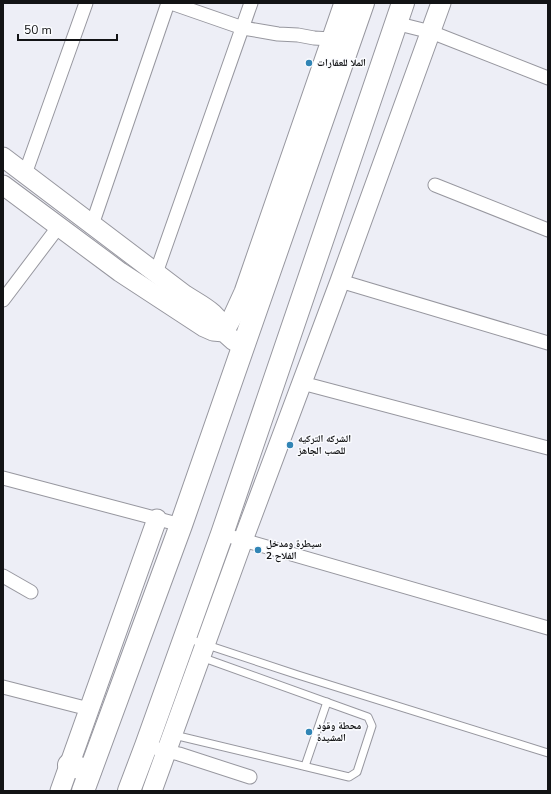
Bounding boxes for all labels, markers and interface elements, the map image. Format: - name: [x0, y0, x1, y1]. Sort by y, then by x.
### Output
- scale bar: [18, 16, 117, 42]
- text: 50 m: [24, 22, 52, 38]
- place label: الملا للعقارات: [317, 56, 366, 70]
- marker: الملا للعقارات: [304, 58, 314, 68]
- place label: الشركه التركيه للصب الجاهز: [297, 432, 351, 458]
- marker: الشركه التركيه للصب الجاهز: [285, 440, 295, 450]
- place label: سيطرة ومدخل الفلاح 2: [266, 537, 322, 563]
- marker: سيطرة ومدخل الفلاح 2: [253, 545, 263, 555]
- place label: محطة وقود المشيدة: [317, 719, 361, 745]
- marker: محطة وقود المشيدة: [304, 727, 314, 737]

